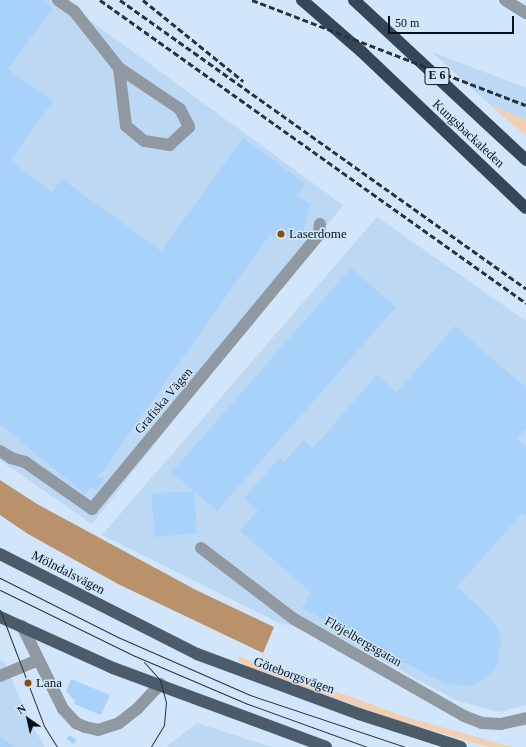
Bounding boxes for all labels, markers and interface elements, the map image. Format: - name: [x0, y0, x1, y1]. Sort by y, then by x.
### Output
- scale bar: [390, 8, 516, 34]
- text: 50 m: [395, 16, 419, 30]
- road number: E 6: [424, 66, 450, 86]
- street label: Kungsbackaleden: [429, 97, 507, 171]
- place label: Laserdome: [289, 226, 347, 242]
- marker: Laserdome: [276, 229, 286, 239]
- street label: Grafiska Vägen: [132, 365, 196, 437]
- street label: Mölndalsvägen: [29, 548, 107, 598]
- street label: Flöjelbergsgatan: [322, 614, 404, 670]
- street label: Göteborgsvägen: [251, 654, 337, 698]
- place label: Lana: [36, 675, 62, 691]
- marker: Lana: [23, 678, 33, 688]
- north arrow: [8, 699, 48, 739]
- text: N: [15, 702, 28, 716]

